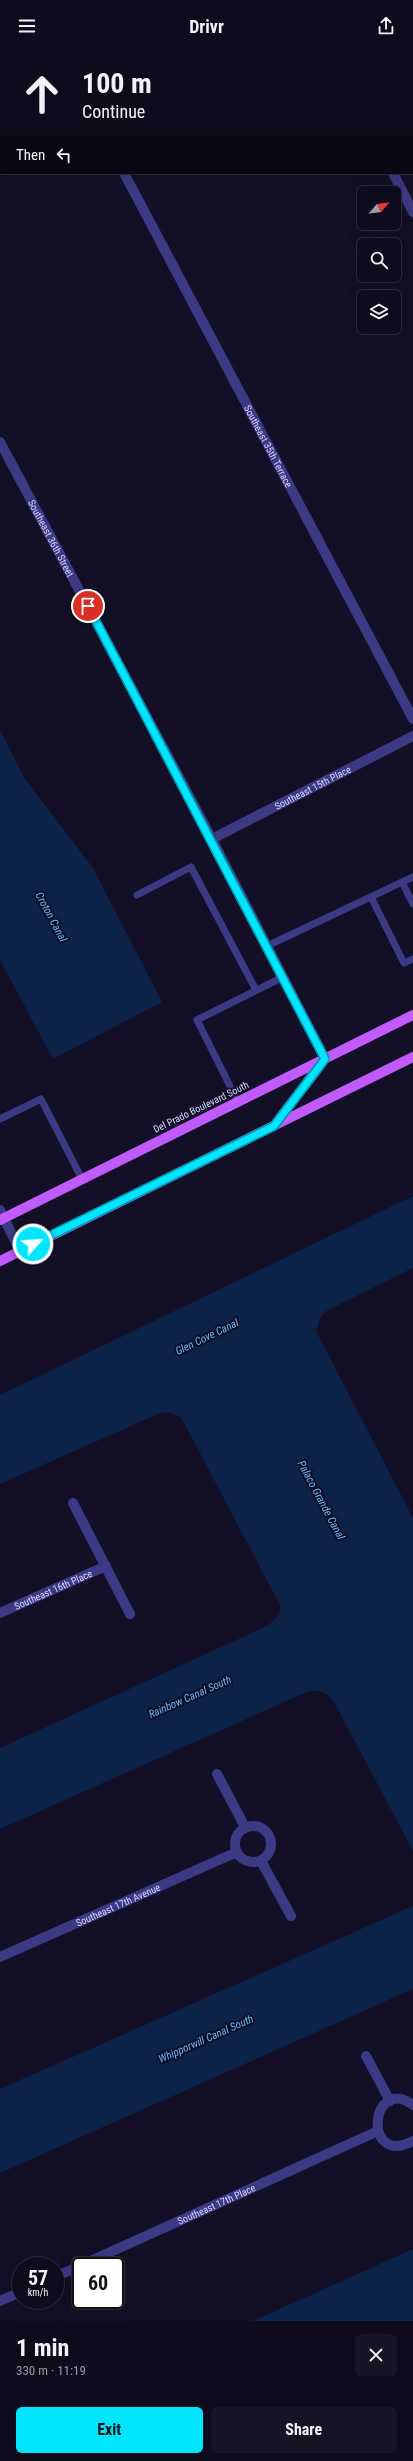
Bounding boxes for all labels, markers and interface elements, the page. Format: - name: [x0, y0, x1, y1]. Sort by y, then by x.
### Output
- icon: menu: [16, 15, 38, 37]
- icon: share: [375, 15, 397, 37]
- text: Drivr: [189, 16, 224, 37]
- text: 100 m: [82, 67, 152, 100]
- icon: ahead: [16, 68, 68, 120]
- text: Continue: [82, 101, 145, 122]
- icon: left: [53, 144, 75, 166]
- text: Then: [16, 146, 45, 164]
- north arrow: [357, 186, 401, 230]
- map controls: [357, 186, 401, 334]
- button: search: [357, 238, 401, 282]
- button: layers: [357, 290, 401, 334]
- street label: Southeast 35th Terrace: [242, 403, 295, 489]
- street label: Southeast 36th Street: [26, 498, 76, 579]
- pin: [71, 589, 105, 623]
- icon: arrive: [77, 595, 99, 617]
- street label: Southeast 15th Place: [273, 763, 353, 812]
- water label: Croton Canal: [32, 890, 70, 945]
- street label: Del Prado Boulevard South: [152, 1079, 251, 1135]
- position arrow: [12, 1223, 54, 1265]
- water label: Glen Cove Canal: [173, 1316, 241, 1358]
- water label: Palaco Grande Canal: [295, 1458, 348, 1542]
- street label: Southeast 16th Place: [12, 1567, 94, 1612]
- water label: Rainbow Canal South: [147, 1673, 233, 1721]
- street label: Southeast 17th Avenue: [74, 1881, 162, 1928]
- water label: Whipporwill Canal South: [157, 2012, 255, 2066]
- street label: Southeast 17th Place: [176, 2182, 257, 2226]
- speed limit sign: 60: [72, 2257, 124, 2309]
- text: 57: [28, 2266, 48, 2290]
- text: km/h: [28, 2287, 48, 2298]
- text: 1 min: [16, 2334, 69, 2362]
- button: close: [355, 2334, 397, 2376]
- text: 330 m · 11:19: [16, 2363, 86, 2378]
- button: Exit: [16, 2407, 203, 2453]
- button: Share: [211, 2407, 397, 2453]

